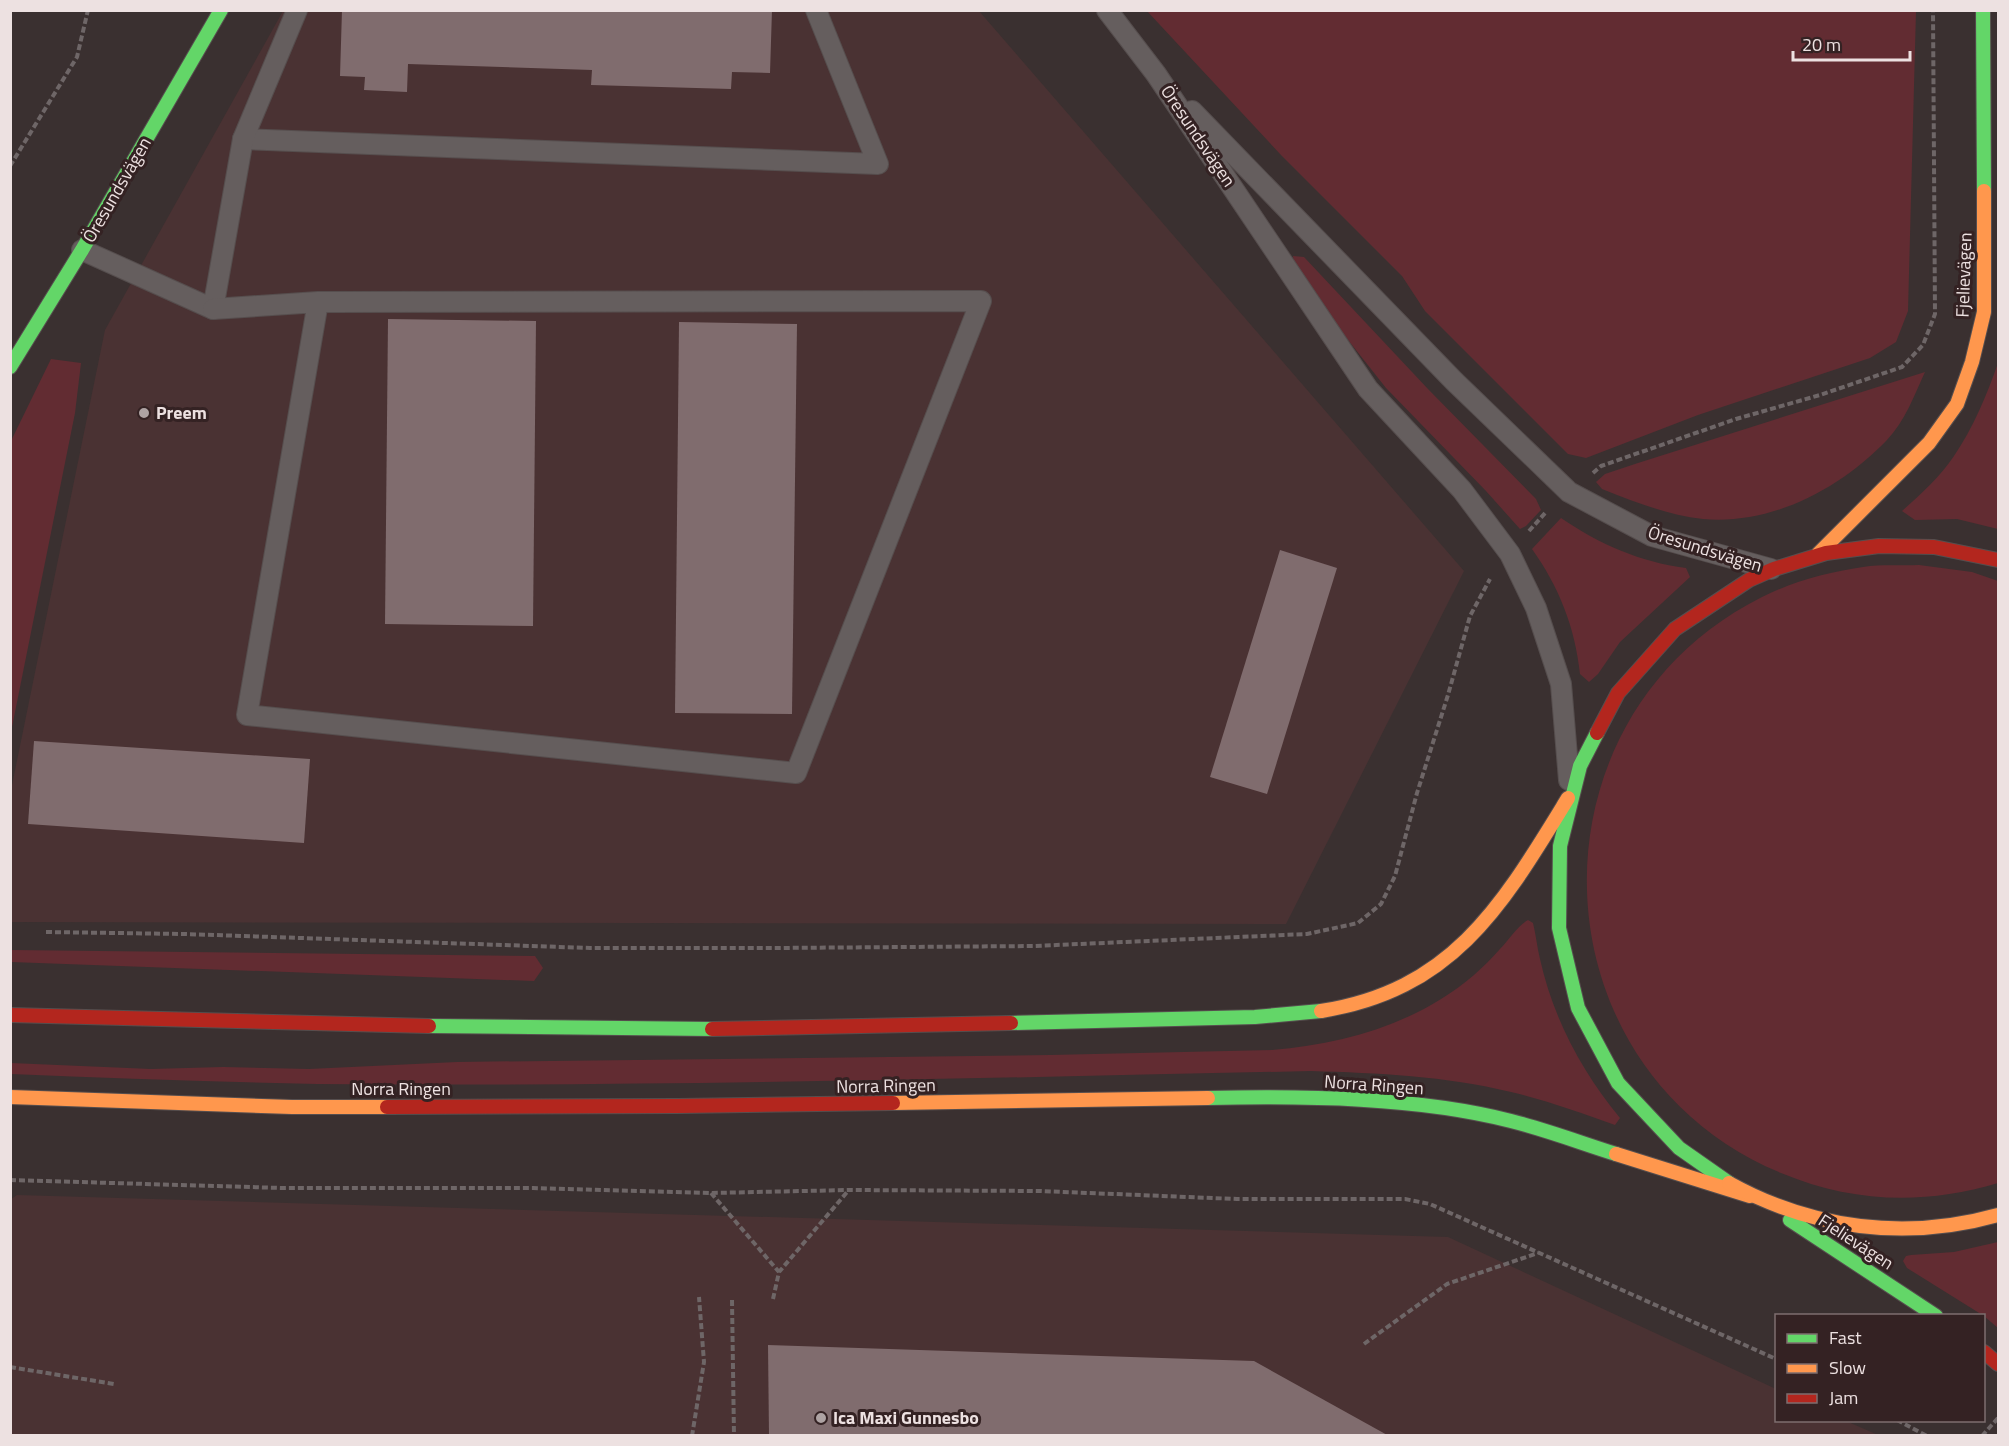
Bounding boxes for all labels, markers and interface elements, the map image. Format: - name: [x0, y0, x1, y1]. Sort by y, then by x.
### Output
- scale bar: [1793, 24, 1910, 62]
- text: 20 m: [1802, 31, 1841, 58]
- street label: Öresundsvägen: [1154, 79, 1243, 192]
- street label: Öresundsvägen: [75, 132, 158, 248]
- street label: Fjelievägen: [1949, 232, 1978, 318]
- place label: Preem: [156, 399, 207, 426]
- marker: Preem: [137, 406, 151, 420]
- street label: Öresundsvägen: [1645, 518, 1765, 579]
- street label: Norra Ringen: [1323, 1068, 1425, 1101]
- street label: Norra Ringen: [836, 1071, 936, 1100]
- street label: Norra Ringen: [351, 1075, 451, 1102]
- street label: Fjelievägen: [1813, 1207, 1899, 1276]
- legend: [1775, 1314, 1985, 1422]
- text: Fast: [1829, 1324, 1862, 1351]
- text: Slow: [1829, 1354, 1866, 1381]
- text: Jam: [1829, 1384, 1858, 1411]
- place label: Ica Maxi Gunnesbo: [833, 1404, 979, 1431]
- marker: Ica Maxi Gunnesbo: [814, 1411, 828, 1425]

